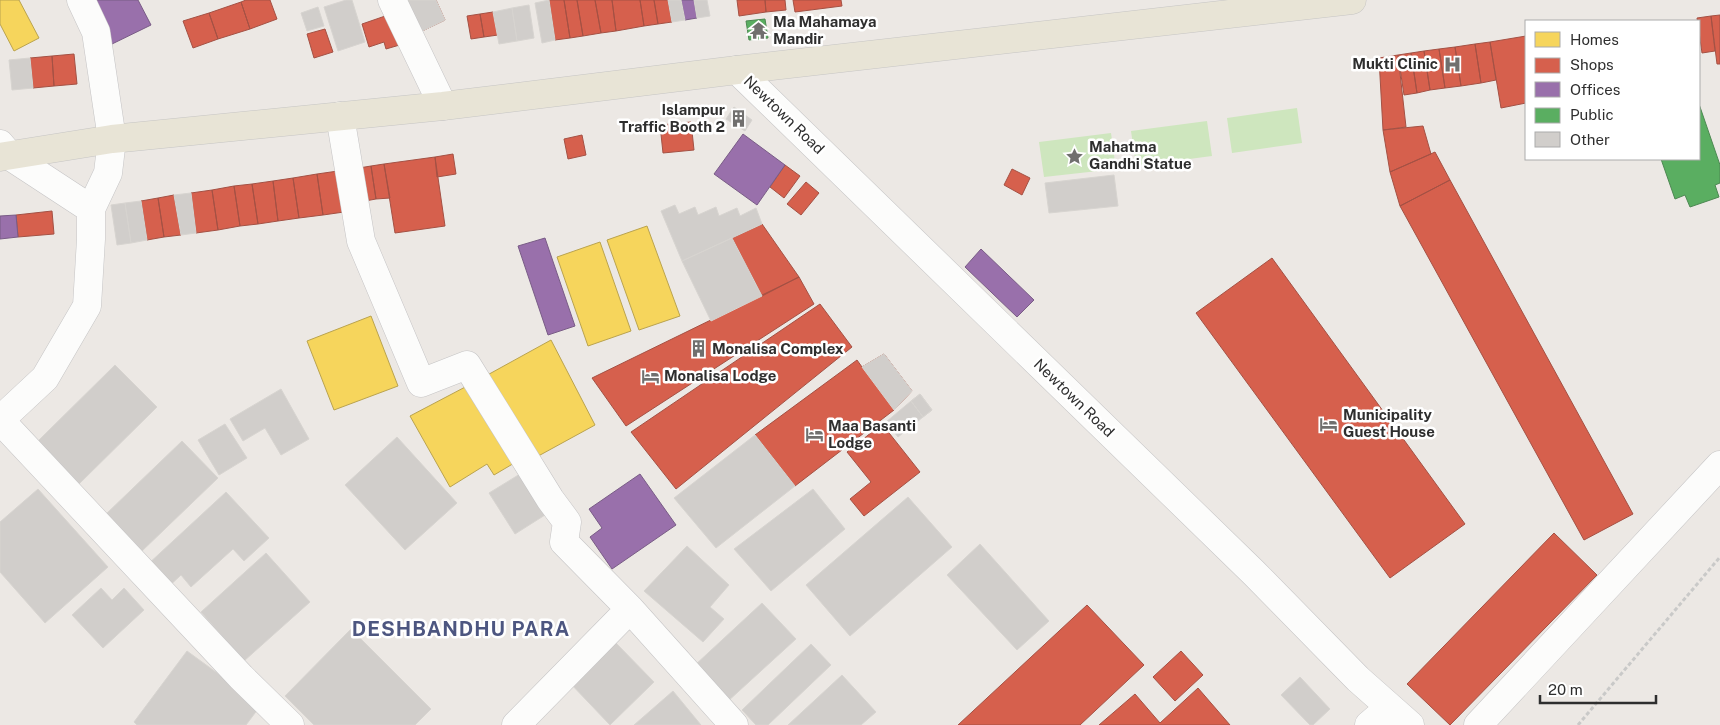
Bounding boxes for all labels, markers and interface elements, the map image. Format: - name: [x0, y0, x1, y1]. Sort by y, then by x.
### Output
- place label: Ma Mahamaya Mandir: [773, 13, 876, 47]
- legend: [1525, 20, 1700, 160]
- temple icon: Ma Mahamaya Mandir: [749, 21, 769, 41]
- text: Homes: [1570, 31, 1619, 48]
- hospital icon: Mukti Clinic: [1442, 54, 1462, 74]
- place label: Mukti Clinic: [1352, 55, 1438, 72]
- text: Shops: [1570, 56, 1614, 73]
- street label: Newtown Road: [741, 72, 828, 157]
- text: Offices: [1570, 81, 1620, 98]
- place label: Islampur Traffic Booth 2: [619, 101, 725, 135]
- text: Public: [1570, 106, 1614, 123]
- building icon: Islampur Traffic Booth 2: [729, 109, 749, 129]
- text: Other: [1570, 131, 1610, 148]
- place label: Mahatma Gandhi Statue: [1089, 138, 1192, 172]
- place icon: Mahatma Gandhi Statue: [1065, 146, 1085, 166]
- building icon: Monalisa Complex: [688, 339, 708, 359]
- place label: Monalisa Complex: [712, 340, 844, 357]
- street label: Newtown Road: [1031, 355, 1118, 440]
- hotel icon: Monalisa Lodge: [640, 366, 660, 386]
- place label: Monalisa Lodge: [664, 367, 776, 384]
- place label: Municipality Guest House: [1343, 406, 1435, 440]
- hotel icon: Municipality Guest House: [1319, 414, 1339, 434]
- place label: Maa Basanti Lodge: [828, 417, 916, 451]
- hotel icon: Maa Basanti Lodge: [804, 425, 824, 445]
- district label: DESHBANDHU PARA: [352, 617, 570, 641]
- scale bar: [1540, 672, 1656, 704]
- text: 20 m: [1548, 681, 1583, 698]

